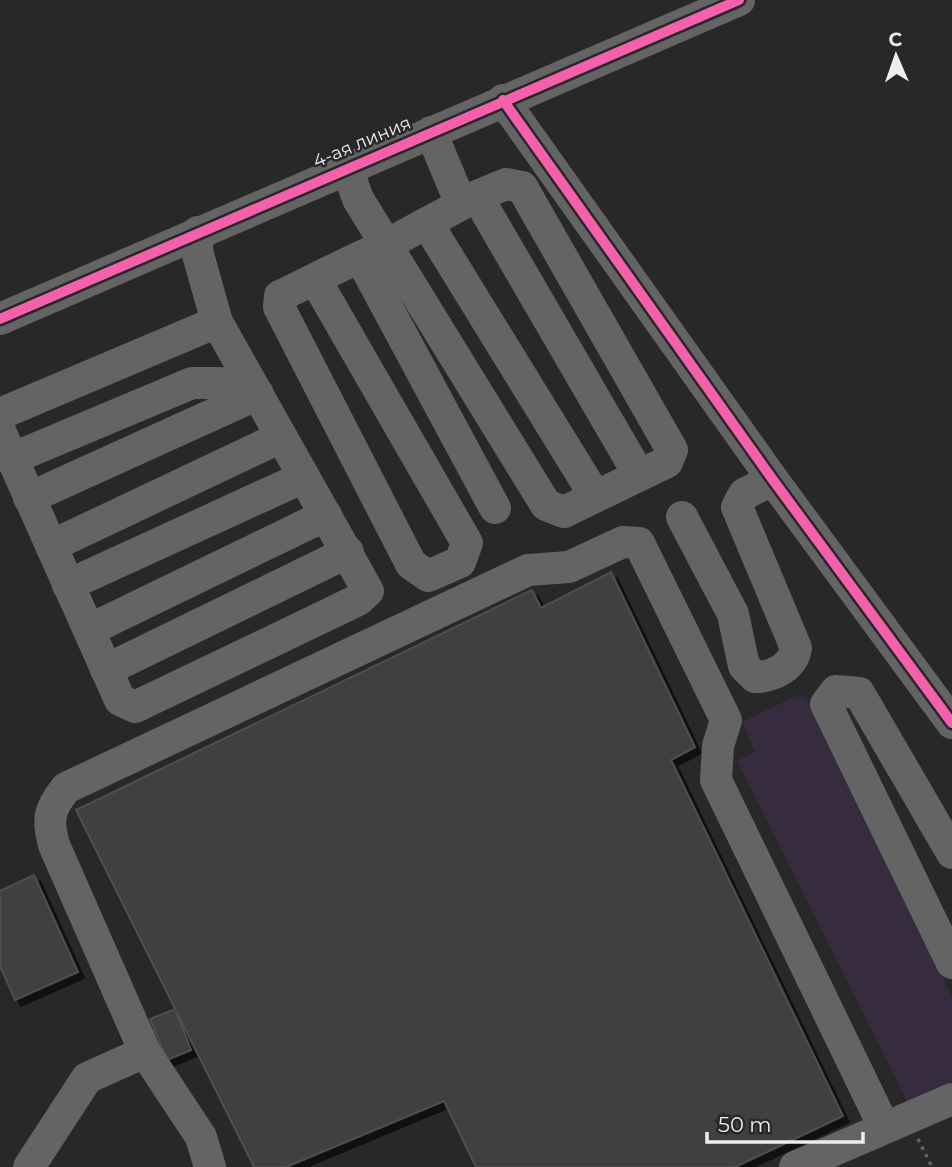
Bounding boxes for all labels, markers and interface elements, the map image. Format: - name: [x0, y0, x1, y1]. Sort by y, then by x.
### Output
- north arrow: [861, 21, 931, 91]
- text: С: [888, 28, 903, 51]
- street label: 4-ая линия: [310, 112, 414, 172]
- scale bar: [707, 1100, 863, 1144]
- text: 50 m: [718, 1112, 772, 1137]

